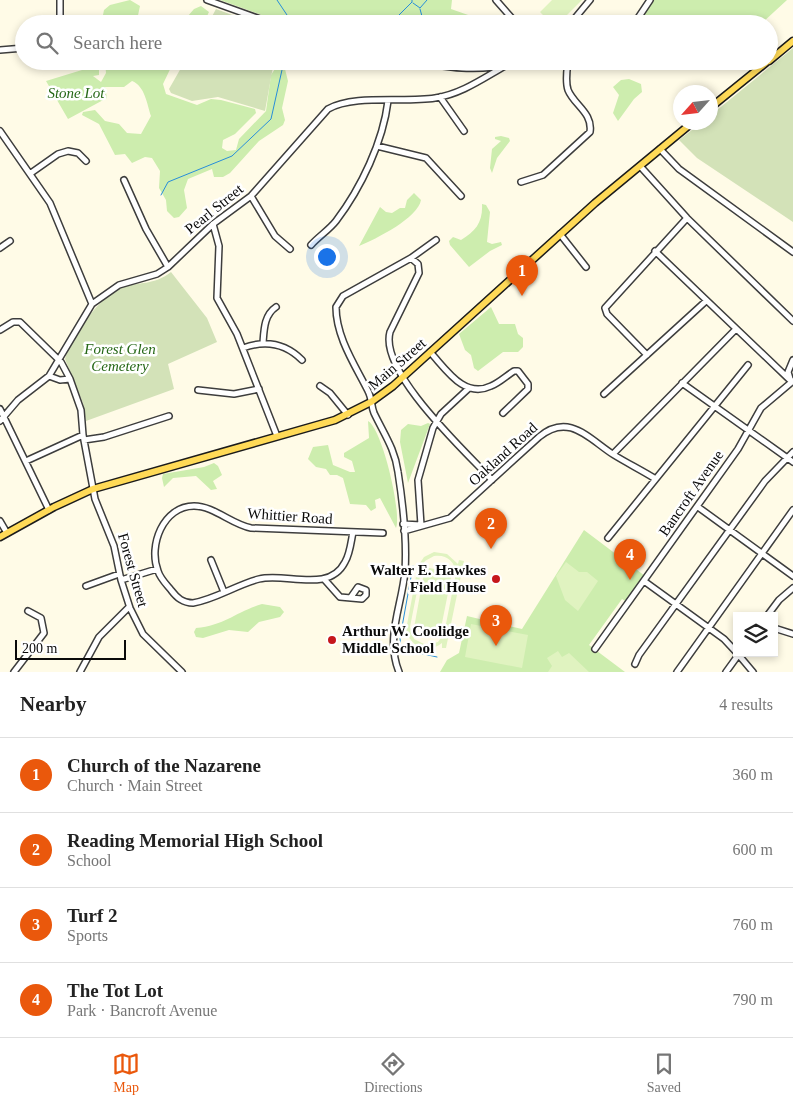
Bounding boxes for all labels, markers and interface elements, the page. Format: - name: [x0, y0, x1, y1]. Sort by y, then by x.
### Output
- search box: [15, 15, 778, 70]
- icon: search: [33, 29, 61, 57]
- text: Search here: [73, 32, 162, 53]
- park label: Stone Lot: [47, 85, 105, 101]
- north arrow: [673, 85, 718, 130]
- street label: Pearl Street: [182, 180, 247, 237]
- your location: [314, 244, 340, 270]
- pin: 1: [506, 255, 538, 296]
- street label: Main Street: [365, 334, 429, 393]
- park label: Forest Glen Cemetery: [83, 341, 156, 374]
- street label: Oakland Road: [466, 419, 541, 489]
- street label: Bancroft Avenue: [655, 447, 727, 539]
- street label: Whittier Road: [247, 505, 334, 527]
- pin: 2: [475, 508, 507, 549]
- street label: Forest Street: [115, 531, 151, 610]
- pin: 4: [614, 539, 646, 580]
- place label: Walter E. Hawkes Field House: [370, 562, 486, 595]
- marker: Walter E. Hawkes Field House: [490, 573, 502, 585]
- pin: 3: [480, 605, 512, 646]
- map controls: [733, 612, 778, 657]
- button: layers: [733, 612, 778, 657]
- place label: Arthur W. Coolidge Middle School: [342, 623, 469, 656]
- marker: Arthur W. Coolidge Middle School: [326, 634, 338, 646]
- scale bar: [15, 637, 126, 660]
- text: 200 m: [22, 641, 57, 656]
- text: Nearby: [20, 692, 87, 716]
- text: 4 results: [719, 696, 773, 713]
- text: Church of the Nazarene: [67, 755, 261, 776]
- text: 1: [32, 766, 40, 783]
- text: 360 m: [733, 766, 773, 783]
- text: Church · Main Street: [67, 777, 203, 794]
- text: Reading Memorial High School: [67, 830, 323, 851]
- text: 2: [32, 841, 40, 858]
- text: 600 m: [733, 841, 773, 858]
- text: School: [67, 852, 111, 869]
- text: Turf 2: [67, 905, 118, 926]
- text: 3: [32, 916, 40, 933]
- text: 760 m: [733, 916, 773, 933]
- text: Sports: [67, 927, 108, 944]
- text: The Tot Lot: [67, 980, 163, 1001]
- text: 4: [32, 991, 40, 1008]
- text: 790 m: [733, 991, 773, 1008]
- text: Park · Bancroft Avenue: [67, 1002, 217, 1019]
- tab: Map: [112, 1050, 140, 1096]
- tab: Directions: [364, 1050, 423, 1096]
- tab: Saved: [647, 1050, 681, 1096]

